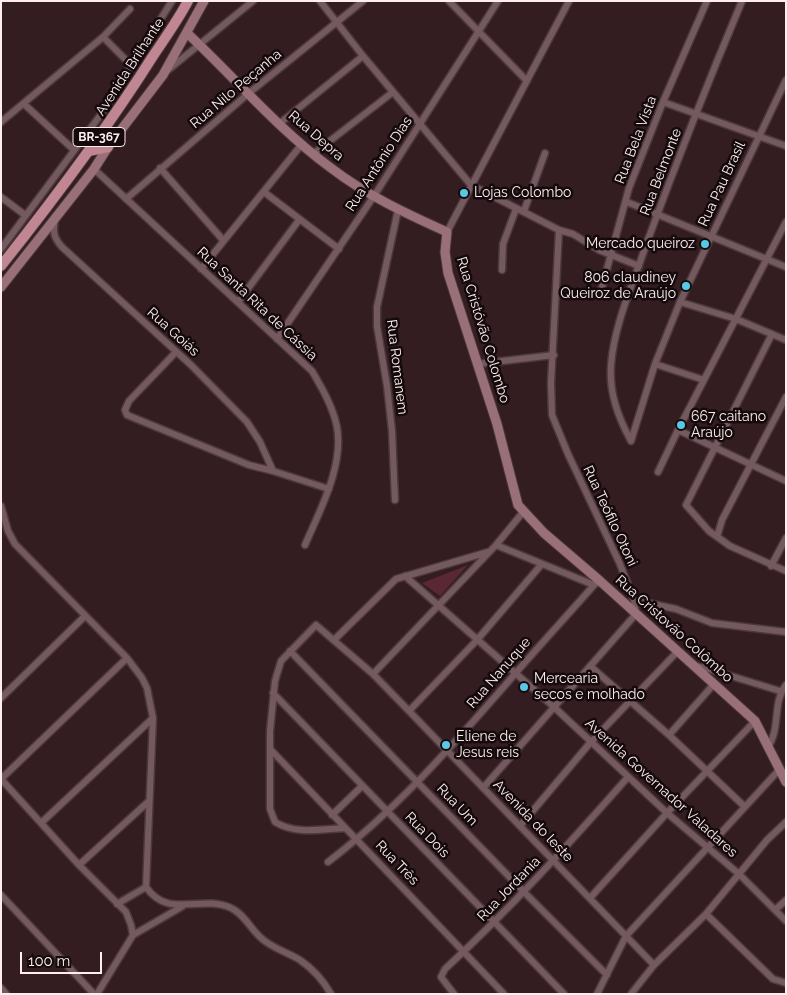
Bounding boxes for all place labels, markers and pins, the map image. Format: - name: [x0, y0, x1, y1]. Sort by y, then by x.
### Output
- place label: Lojas Colombo: [474, 185, 571, 201]
- marker: Lojas Colombo: [458, 187, 470, 199]
- place label: Mercado queiroz: [586, 236, 695, 252]
- marker: Mercado queiroz: [699, 238, 711, 250]
- place label: 806 claudiney Queiroz de Araújo: [560, 270, 676, 302]
- marker: 806 claudiney Queiroz de Araújo: [680, 280, 692, 292]
- place label: 667 caitano Araújo: [691, 409, 766, 442]
- marker: 667 caitano Araújo: [675, 419, 687, 431]
- place label: Mercearia secos e molhado: [534, 671, 645, 704]
- marker: Mercearia secos e molhado: [518, 681, 530, 693]
- place label: Eliene de Jesus reis: [456, 729, 519, 762]
- marker: Eliene de Jesus reis: [440, 739, 452, 751]

